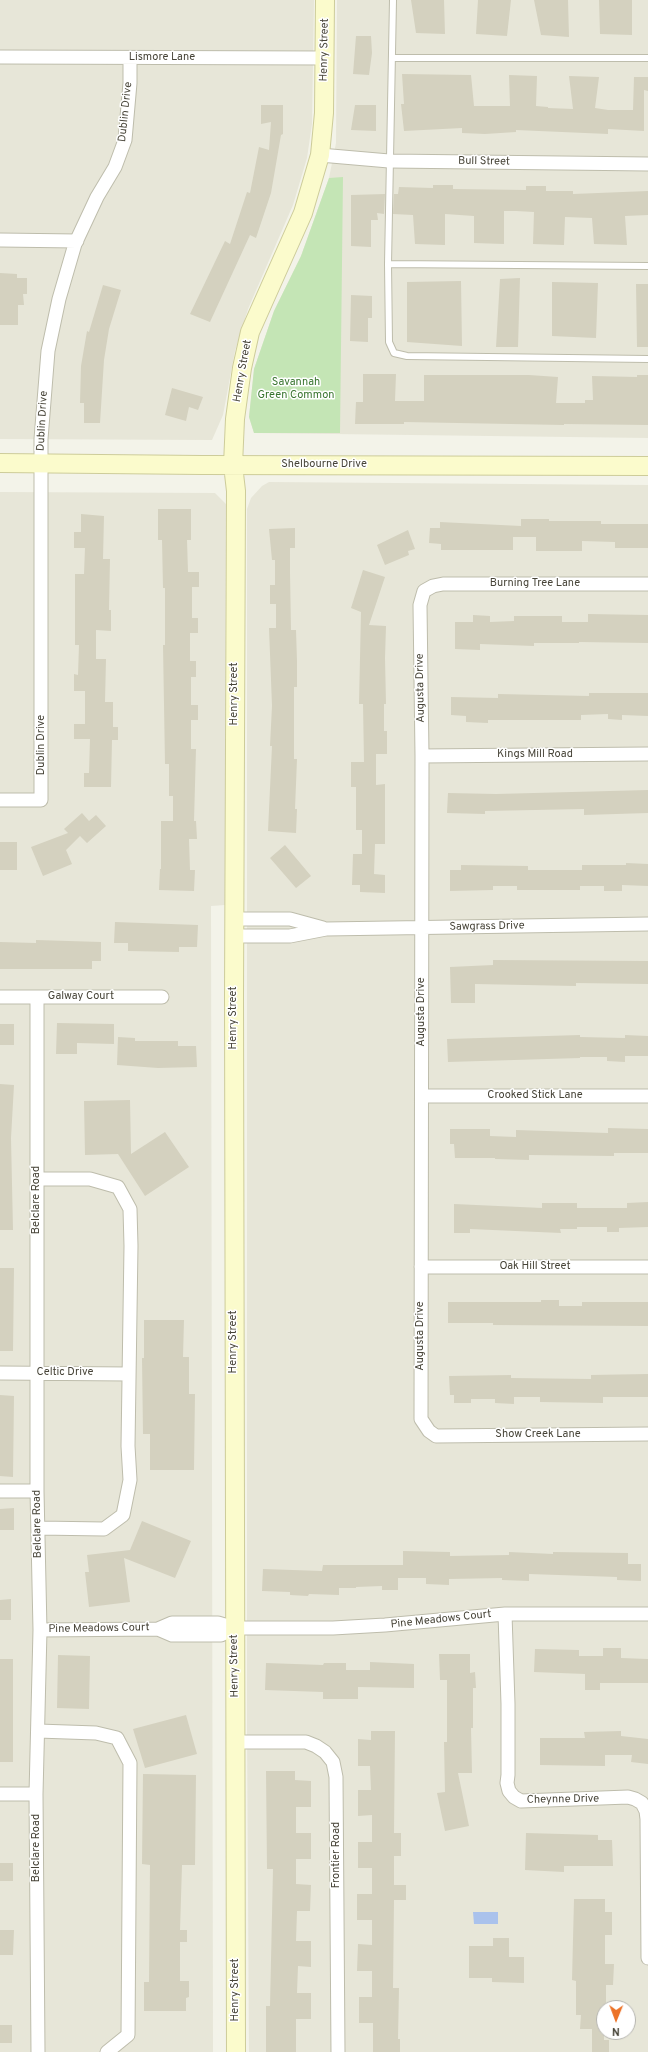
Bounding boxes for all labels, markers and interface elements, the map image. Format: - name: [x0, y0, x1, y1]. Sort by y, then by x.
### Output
- street label: Henry Street: [318, 18, 332, 82]
- street label: Lismore Lane: [129, 51, 195, 65]
- street label: Dublin Drive: [116, 81, 136, 143]
- street label: Bull Street: [458, 155, 510, 169]
- street label: Henry Street: [231, 339, 255, 403]
- park label: Savannah Green Common: [258, 376, 334, 402]
- street label: Dublin Drive: [35, 391, 51, 451]
- street label: Shelbourne Drive: [281, 458, 367, 472]
- street label: Burning Tree Lane: [490, 577, 580, 591]
- street label: Augusta Drive: [414, 653, 428, 723]
- street label: Henry Street: [228, 662, 242, 726]
- street label: Dublin Drive: [35, 715, 49, 775]
- street label: Kings Mill Road: [497, 748, 573, 762]
- street label: Sawgrass Drive: [449, 920, 525, 934]
- street label: Augusta Drive: [415, 977, 429, 1047]
- street label: Henry Street: [227, 986, 241, 1050]
- street label: Galway Court: [48, 990, 114, 1004]
- street label: Crooked Stick Lane: [487, 1089, 583, 1103]
- street label: Belclare Road: [30, 1166, 44, 1234]
- street label: Oak Hill Street: [499, 1260, 571, 1274]
- street label: Augusta Drive: [414, 1301, 428, 1371]
- street label: Henry Street: [227, 1310, 241, 1374]
- street label: Celtic Drive: [37, 1366, 93, 1380]
- street label: Show Creek Lane: [495, 1428, 581, 1442]
- street label: Belclare Road: [31, 1490, 45, 1558]
- street label: Pine Meadows Court: [390, 1608, 492, 1632]
- street label: Pine Meadows Court: [48, 1622, 150, 1636]
- street label: Henry Street: [228, 1634, 242, 1698]
- street label: Cheynne Drive: [527, 1793, 599, 1807]
- street label: Belclare Road: [30, 1814, 44, 1882]
- street label: Frontier Road: [330, 1822, 344, 1888]
- street label: Henry Street: [229, 1958, 243, 2022]
- north arrow: [596, 2000, 636, 2040]
- text: N: [612, 2024, 620, 2038]

